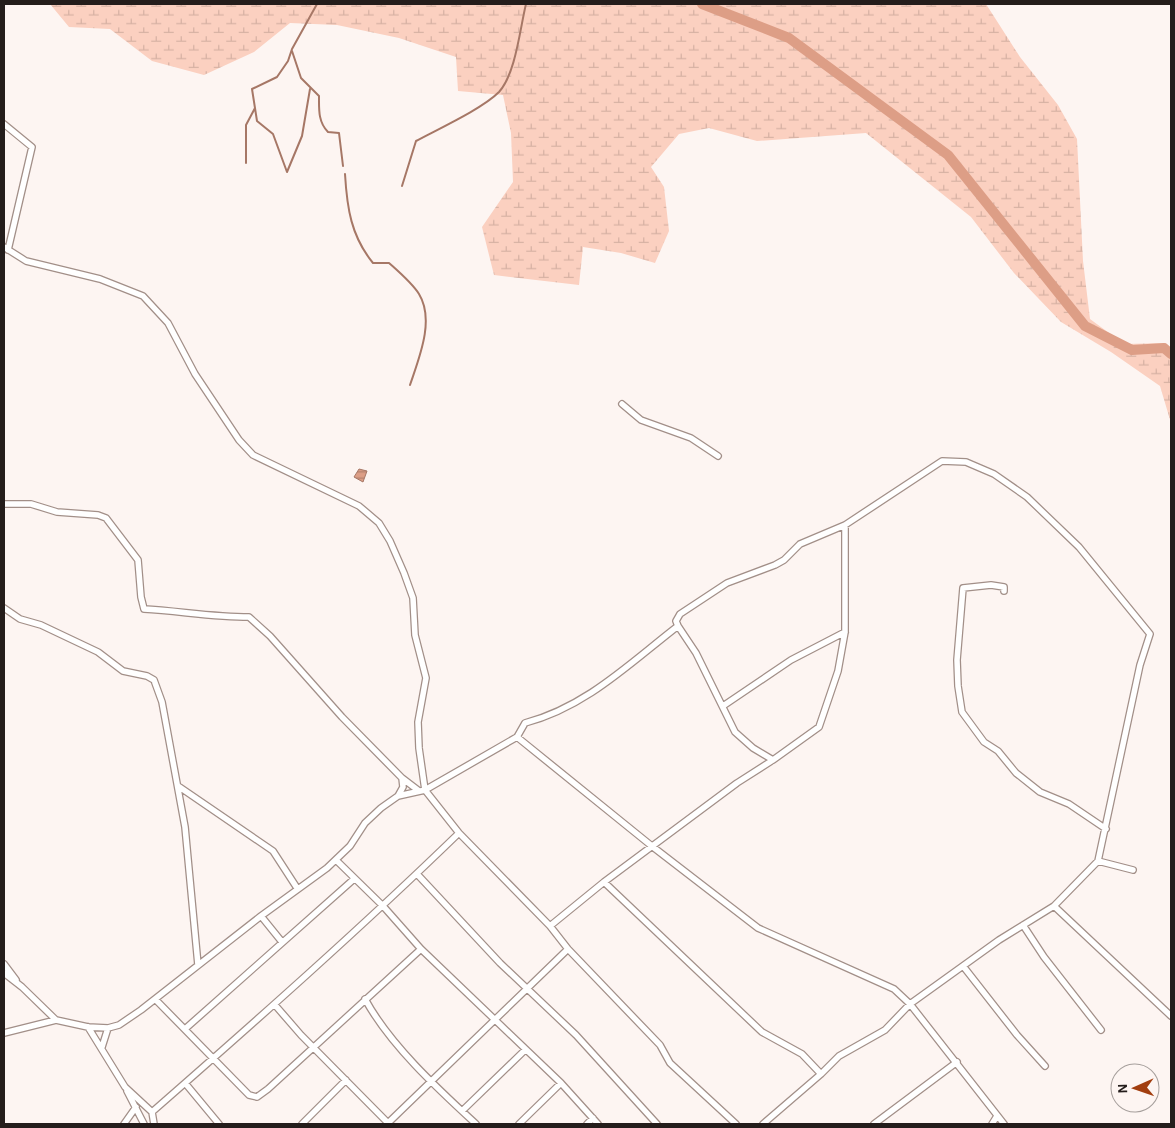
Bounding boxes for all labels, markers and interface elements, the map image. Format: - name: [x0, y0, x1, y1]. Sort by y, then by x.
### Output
- north arrow: [1110, 1063, 1160, 1113]
- text: N: [1116, 1083, 1130, 1094]

